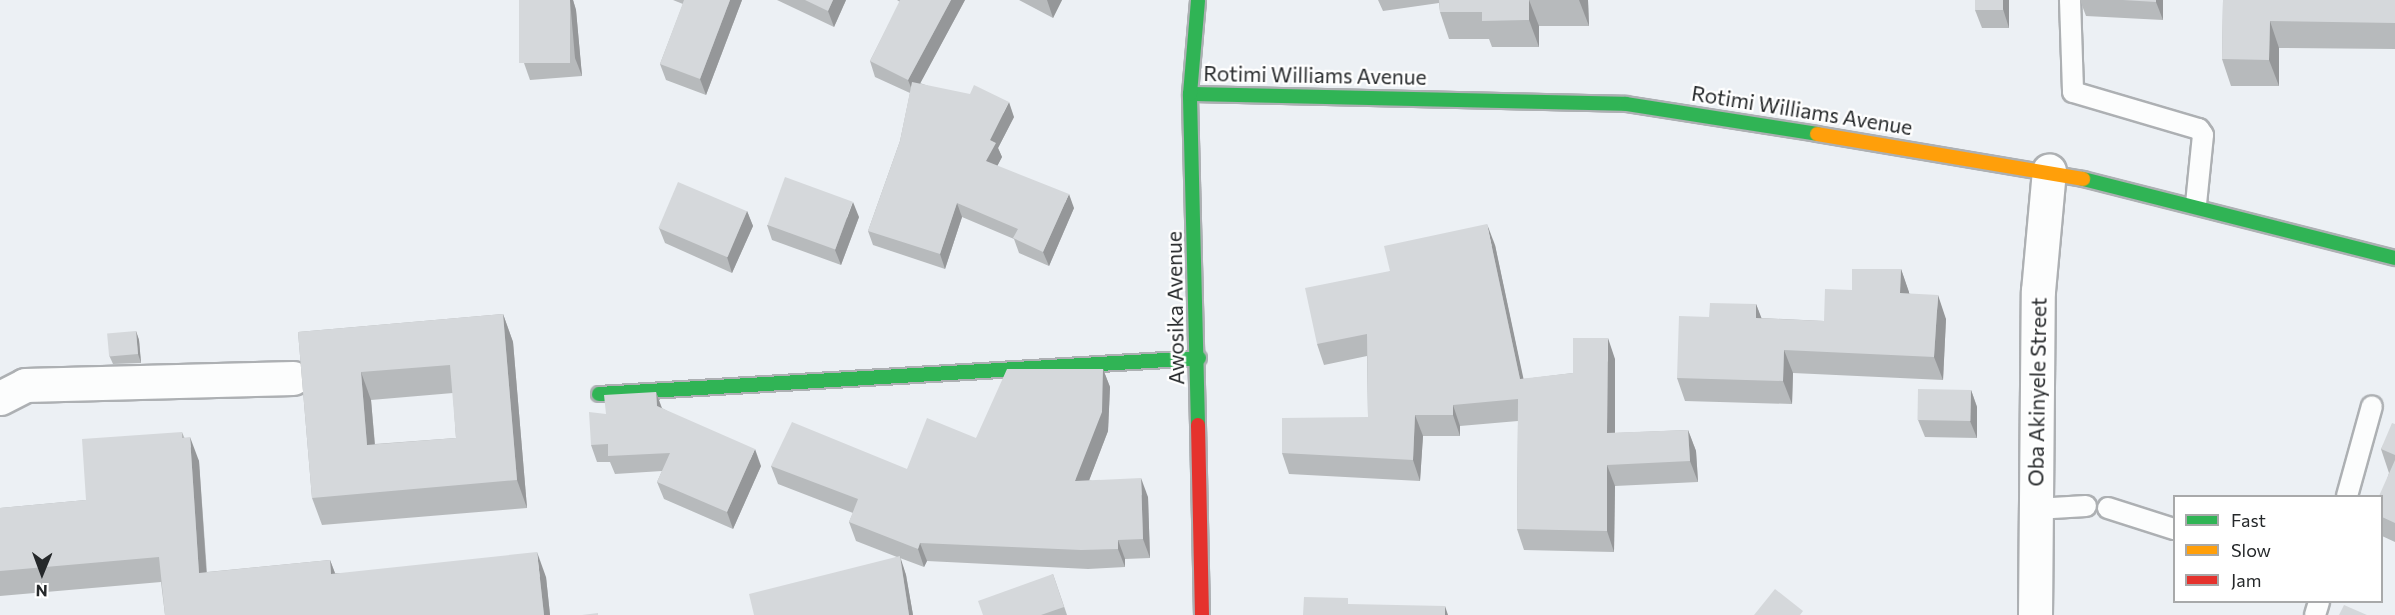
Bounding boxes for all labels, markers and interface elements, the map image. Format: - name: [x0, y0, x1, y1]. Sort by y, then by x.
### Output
- street label: Rotimi Williams Avenue: [1203, 60, 1427, 90]
- street label: Rotimi Williams Avenue: [1690, 80, 1914, 140]
- street label: Awosika Avenue: [1161, 231, 1189, 385]
- street label: Oba Akinyele Street: [2023, 297, 2051, 487]
- legend: [2173, 495, 2383, 603]
- text: Fast: [2231, 509, 2266, 531]
- text: Slow: [2231, 539, 2271, 561]
- north arrow: [12, 543, 72, 603]
- text: Jam: [2231, 569, 2261, 591]
- text: N: [36, 582, 48, 601]

